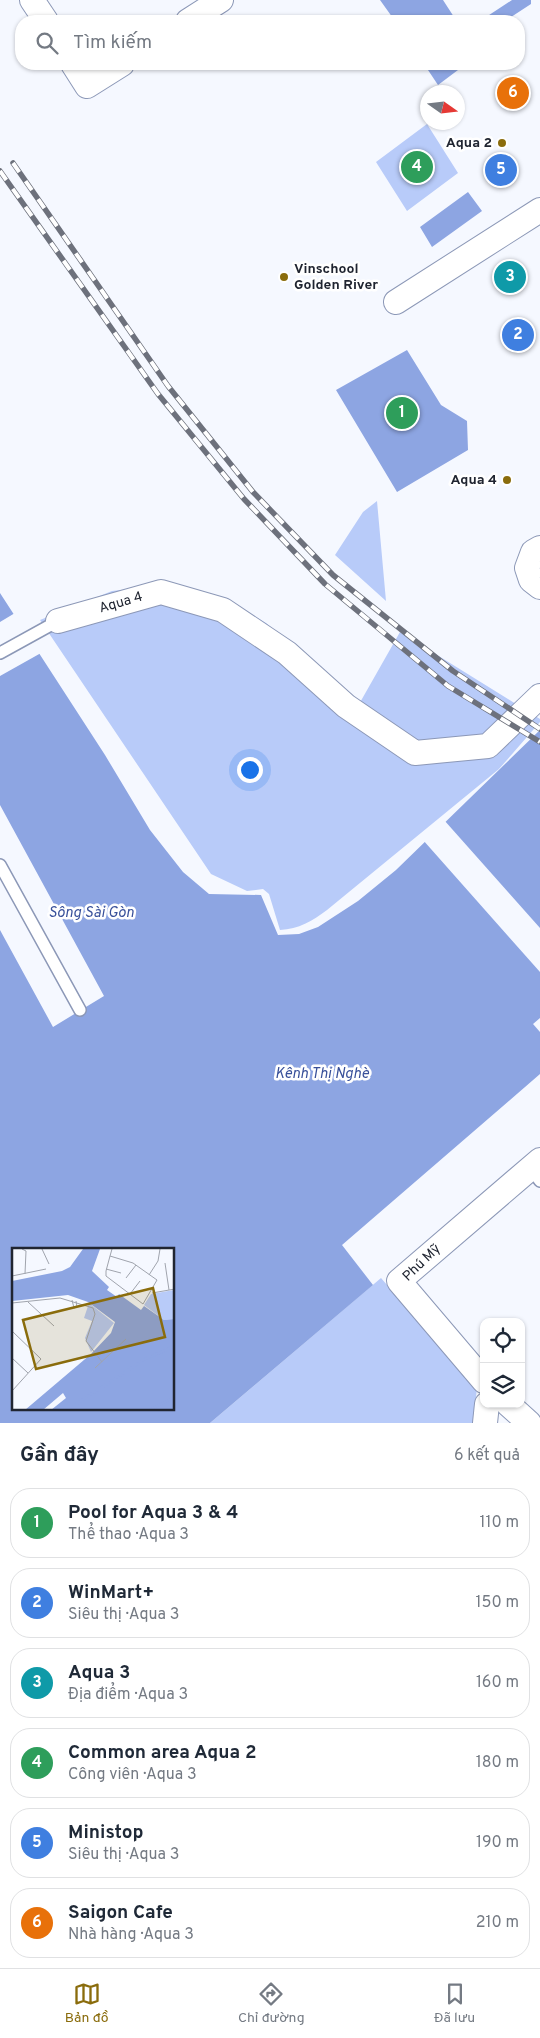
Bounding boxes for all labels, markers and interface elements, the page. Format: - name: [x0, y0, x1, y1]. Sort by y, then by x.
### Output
- search box: [15, 15, 525, 70]
- icon: search: [33, 29, 61, 57]
- text: Tìm kiếm: [73, 31, 152, 55]
- pin: 6: [497, 74, 529, 112]
- north arrow: [420, 85, 465, 130]
- place label: Aqua 2: [446, 135, 492, 152]
- marker: Aqua 2: [496, 137, 508, 149]
- pin: 4: [401, 148, 433, 186]
- pin: 5: [485, 151, 517, 189]
- pin: 3: [494, 258, 526, 296]
- place label: Vinschool Golden River: [294, 261, 378, 294]
- marker: Vinschool Golden River: [278, 271, 290, 283]
- pin: 2: [502, 316, 534, 354]
- pin: 1: [386, 394, 418, 432]
- place label: Aqua 4: [450, 472, 497, 489]
- marker: Aqua 4: [501, 474, 513, 486]
- street label: Aqua 4: [97, 589, 145, 617]
- your location: [237, 757, 263, 783]
- water label: Sông Sài Gòn: [48, 904, 134, 923]
- water label: Kênh Thị Nghè: [275, 1065, 369, 1084]
- street label: Phú Mỹ: [399, 1241, 445, 1285]
- inset map: [12, 1248, 175, 1410]
- map controls: [480, 1318, 525, 1408]
- button: locate: [480, 1318, 525, 1363]
- button: layers: [480, 1363, 525, 1408]
- text: Gần đây: [20, 1442, 99, 1469]
- text: 6 kết quả: [454, 1446, 520, 1466]
- text: Pool for Aqua 3 & 4: [68, 1501, 238, 1525]
- text: 1: [34, 1513, 40, 1533]
- text: 110 m: [479, 1513, 519, 1533]
- text: Thể thao · Aqua 3: [68, 1525, 189, 1545]
- text: WinMart+: [68, 1581, 154, 1605]
- text: 2: [32, 1593, 42, 1613]
- text: 150 m: [476, 1593, 519, 1613]
- text: Siêu thị · Aqua 3: [68, 1605, 179, 1625]
- text: Aqua 3: [68, 1661, 130, 1685]
- text: 3: [32, 1673, 42, 1693]
- text: 160 m: [476, 1673, 519, 1693]
- text: Địa điểm · Aqua 3: [68, 1685, 188, 1705]
- text: Common area Aqua 2: [68, 1741, 257, 1765]
- text: 4: [32, 1753, 42, 1773]
- text: 180 m: [476, 1753, 519, 1773]
- text: Công viên · Aqua 3: [68, 1765, 197, 1785]
- text: Ministop: [68, 1821, 143, 1845]
- text: 5: [32, 1833, 42, 1853]
- text: 190 m: [476, 1833, 519, 1853]
- text: Siêu thị · Aqua 3: [68, 1845, 179, 1865]
- text: Saigon Cafe: [68, 1901, 173, 1925]
- text: 6: [32, 1913, 42, 1933]
- text: 210 m: [476, 1913, 519, 1933]
- text: Nhà hàng · Aqua 3: [68, 1925, 194, 1945]
- tab: Bản đồ: [65, 1980, 108, 2027]
- tab: Chỉ đường: [238, 1980, 305, 2027]
- tab: Đã lưu: [434, 1980, 475, 2027]

